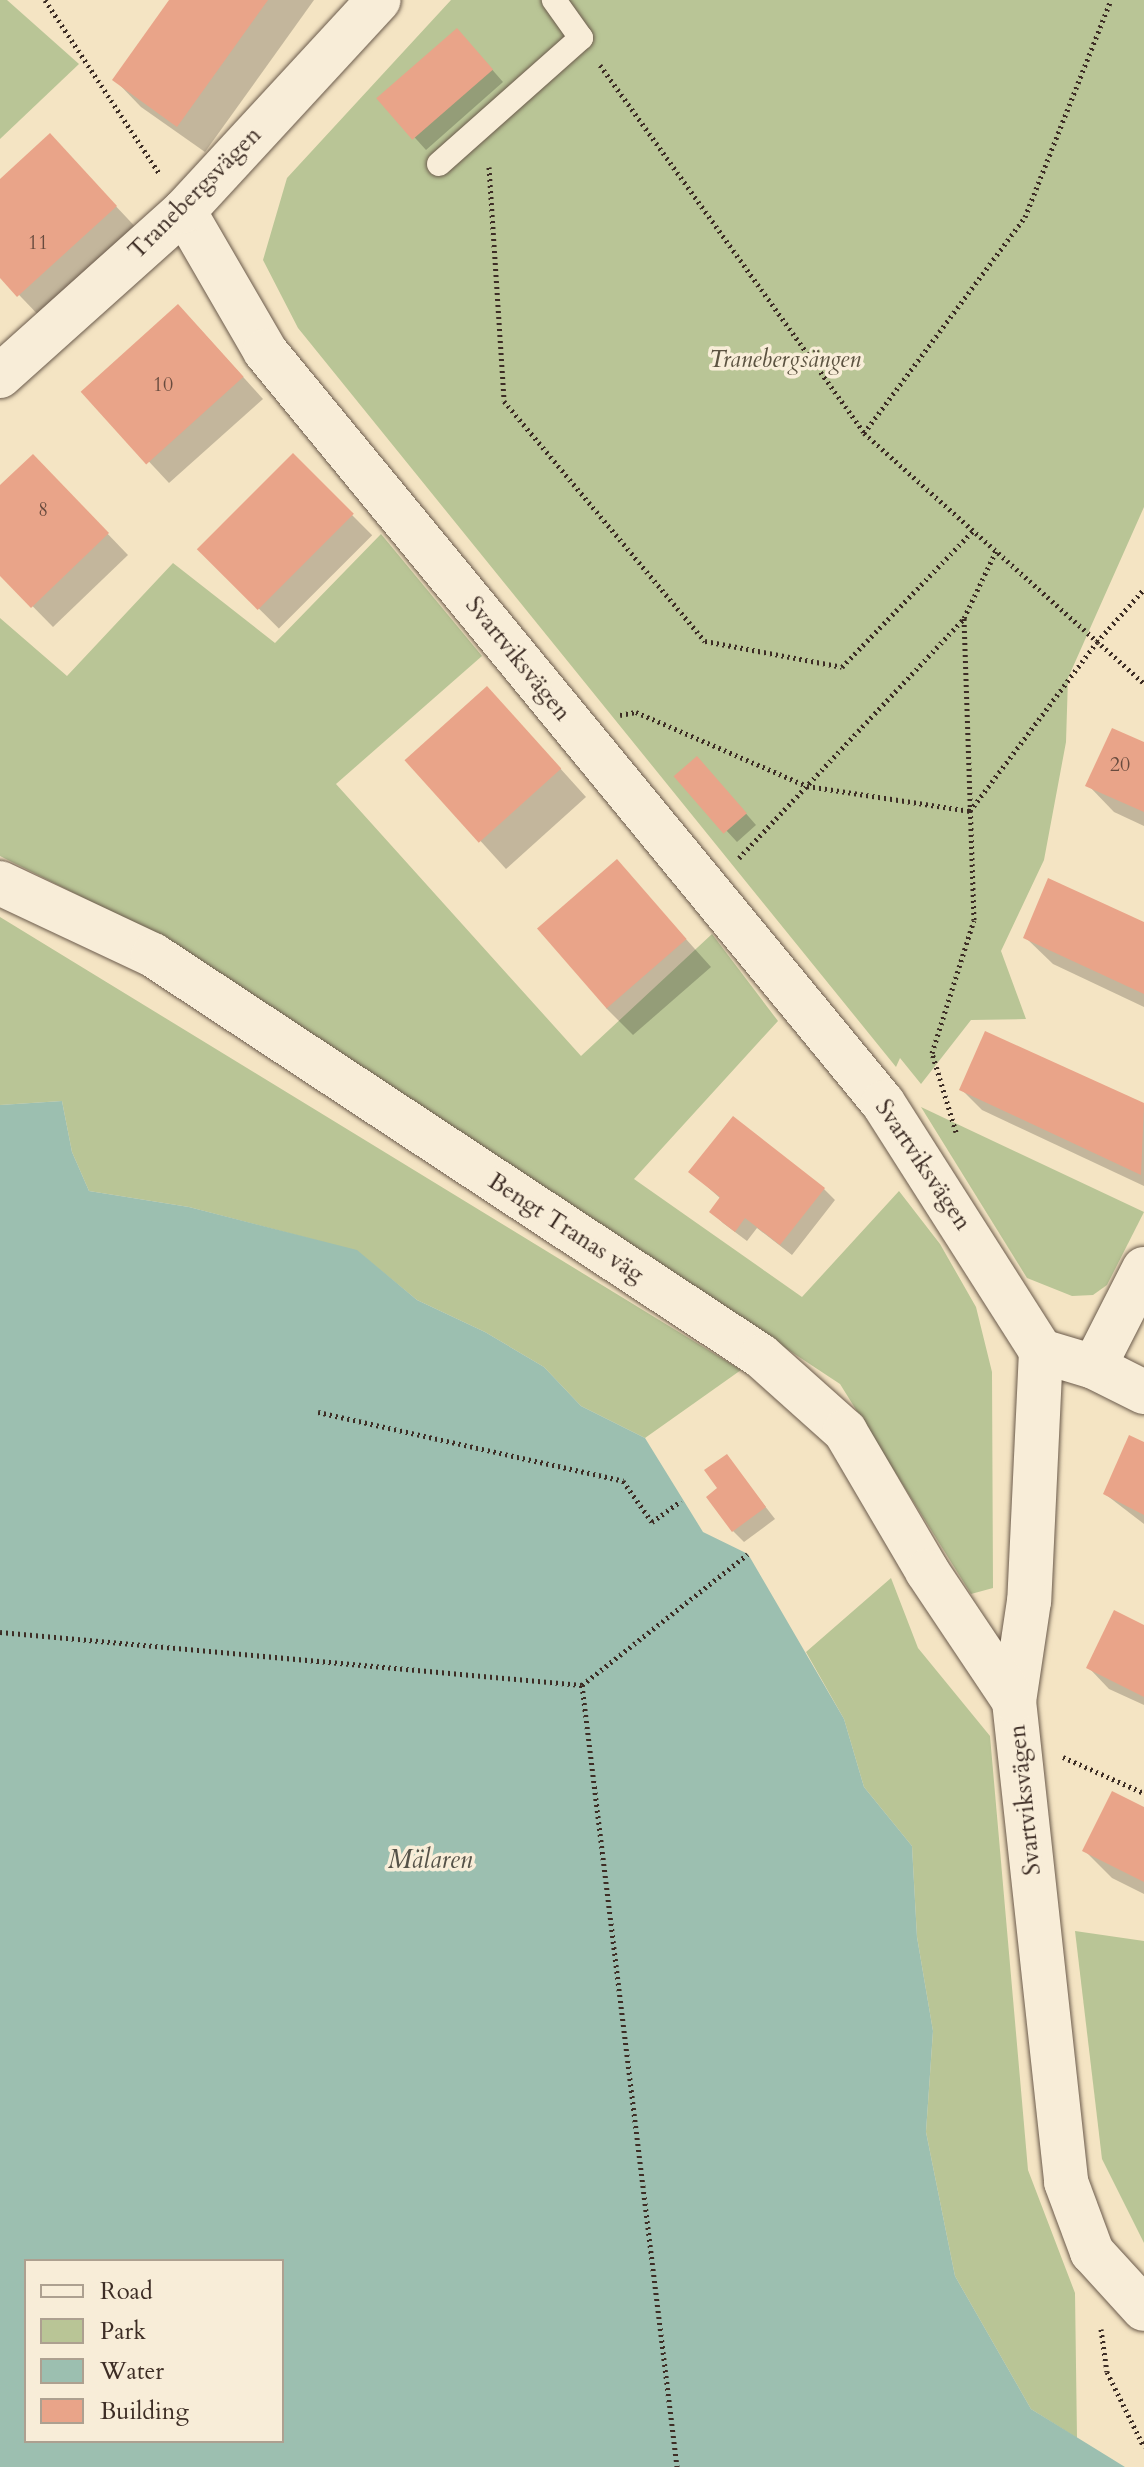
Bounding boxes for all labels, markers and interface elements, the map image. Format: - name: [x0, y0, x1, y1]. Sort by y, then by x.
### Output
- street label: Tranebergsvägen: [123, 121, 267, 265]
- house number: 11: [28, 230, 48, 254]
- park label: Tranebergsängen: [709, 346, 861, 374]
- house number: 10: [153, 372, 173, 396]
- house number: 8: [38, 497, 48, 521]
- street label: Svartviksvägen: [459, 591, 577, 727]
- house number: 20: [1110, 752, 1130, 776]
- street label: Svartviksvägen: [869, 1094, 977, 1236]
- street label: Bengt Tranas väg: [483, 1167, 649, 1289]
- street label: Svartviksvägen: [1003, 1723, 1047, 1877]
- water label: Mälaren: [388, 1844, 472, 1876]
- legend: [24, 2259, 284, 2443]
- text: Road: [100, 2275, 153, 2308]
- text: Park: [100, 2315, 146, 2348]
- text: Water: [100, 2355, 164, 2388]
- text: Building: [100, 2395, 189, 2428]

